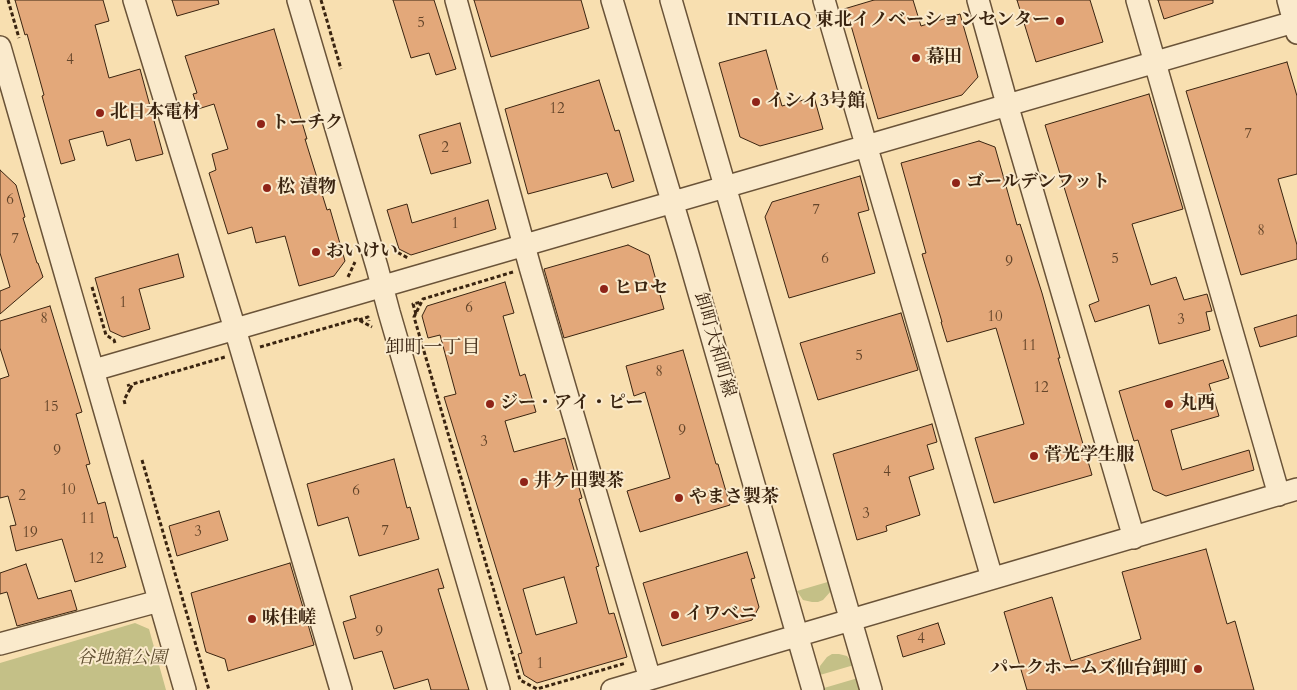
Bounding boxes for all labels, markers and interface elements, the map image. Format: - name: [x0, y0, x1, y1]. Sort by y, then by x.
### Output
- place label: INTILAQ 東北イノベーションセンター: [727, 10, 1050, 32]
- house number: 5: [417, 15, 425, 33]
- marker: INTILAQ 東北イノベーションセンター: [1054, 15, 1066, 27]
- place label: 幕田: [926, 47, 962, 69]
- house number: 4: [66, 52, 74, 70]
- marker: 幕田: [910, 52, 922, 64]
- place label: イシイ3号館: [766, 91, 865, 113]
- marker: イシイ3号館: [750, 96, 762, 108]
- house number: 12: [549, 101, 565, 119]
- place label: 北日本電材: [110, 102, 200, 124]
- marker: 北日本電材: [94, 107, 106, 119]
- place label: トーチク: [271, 113, 343, 135]
- marker: トーチク: [255, 118, 267, 130]
- house number: 7: [1244, 126, 1252, 144]
- house number: 2: [441, 140, 449, 158]
- place label: ゴールデンフット: [966, 172, 1110, 194]
- place label: 松 漬物: [277, 177, 336, 199]
- marker: ゴールデンフット: [950, 177, 962, 189]
- marker: 松 漬物: [261, 182, 273, 194]
- house number: 6: [6, 192, 14, 210]
- house number: 7: [812, 202, 820, 220]
- house number: 1: [451, 216, 459, 234]
- house number: 8: [1257, 223, 1265, 241]
- house number: 7: [11, 231, 19, 249]
- place label: おいけい: [326, 241, 398, 263]
- marker: おいけい: [310, 246, 322, 258]
- house number: 6: [821, 251, 829, 269]
- house number: 5: [1111, 251, 1119, 269]
- house number: 9: [1005, 254, 1013, 272]
- place label: ヒロセ: [614, 278, 668, 300]
- marker: ヒロセ: [598, 283, 610, 295]
- street label: 卸町大和町線: [689, 290, 739, 400]
- house number: 1: [119, 295, 127, 313]
- house number: 6: [465, 300, 473, 318]
- house number: 10: [987, 309, 1003, 327]
- house number: 8: [40, 311, 48, 329]
- house number: 3: [1177, 312, 1185, 330]
- district label: 卸町一丁目: [386, 338, 480, 360]
- house number: 11: [1021, 338, 1037, 356]
- house number: 5: [855, 348, 863, 366]
- house number: 8: [655, 364, 663, 382]
- house number: 12: [1033, 380, 1049, 398]
- place label: ジー・アイ・ピー: [500, 393, 643, 415]
- place label: 丸西: [1179, 393, 1215, 415]
- marker: ジー・アイ・ピー: [484, 398, 496, 410]
- marker: 丸西: [1163, 398, 1175, 410]
- house number: 15: [43, 399, 59, 417]
- house number: 9: [678, 423, 686, 441]
- house number: 3: [480, 434, 488, 452]
- house number: 9: [53, 443, 61, 461]
- place label: 菅光学生服: [1044, 445, 1134, 467]
- marker: 菅光学生服: [1028, 450, 1040, 462]
- house number: 4: [883, 464, 891, 482]
- place label: 井ケ田製茶: [534, 471, 624, 493]
- marker: 井ケ田製茶: [518, 476, 530, 488]
- house number: 10: [60, 482, 76, 500]
- house number: 6: [352, 483, 360, 501]
- place label: やまさ製茶: [689, 487, 779, 509]
- house number: 2: [18, 488, 26, 506]
- marker: やまさ製茶: [673, 492, 685, 504]
- house number: 3: [862, 506, 870, 524]
- house number: 11: [80, 511, 96, 529]
- house number: 7: [381, 523, 389, 541]
- house number: 3: [194, 524, 202, 542]
- house number: 19: [22, 525, 38, 543]
- house number: 12: [88, 551, 104, 569]
- place label: イワベニ: [685, 604, 757, 626]
- place label: 味佳嵯: [262, 608, 316, 630]
- marker: イワベニ: [669, 609, 681, 621]
- marker: 味佳嵯: [246, 613, 258, 625]
- house number: 9: [375, 624, 383, 642]
- house number: 4: [917, 631, 925, 649]
- park label: 谷地舘公園: [77, 648, 167, 670]
- house number: 1: [536, 656, 544, 674]
- place label: パークホームズ仙台卸町: [990, 658, 1188, 680]
- marker: パークホームズ仙台卸町: [1192, 663, 1204, 675]

